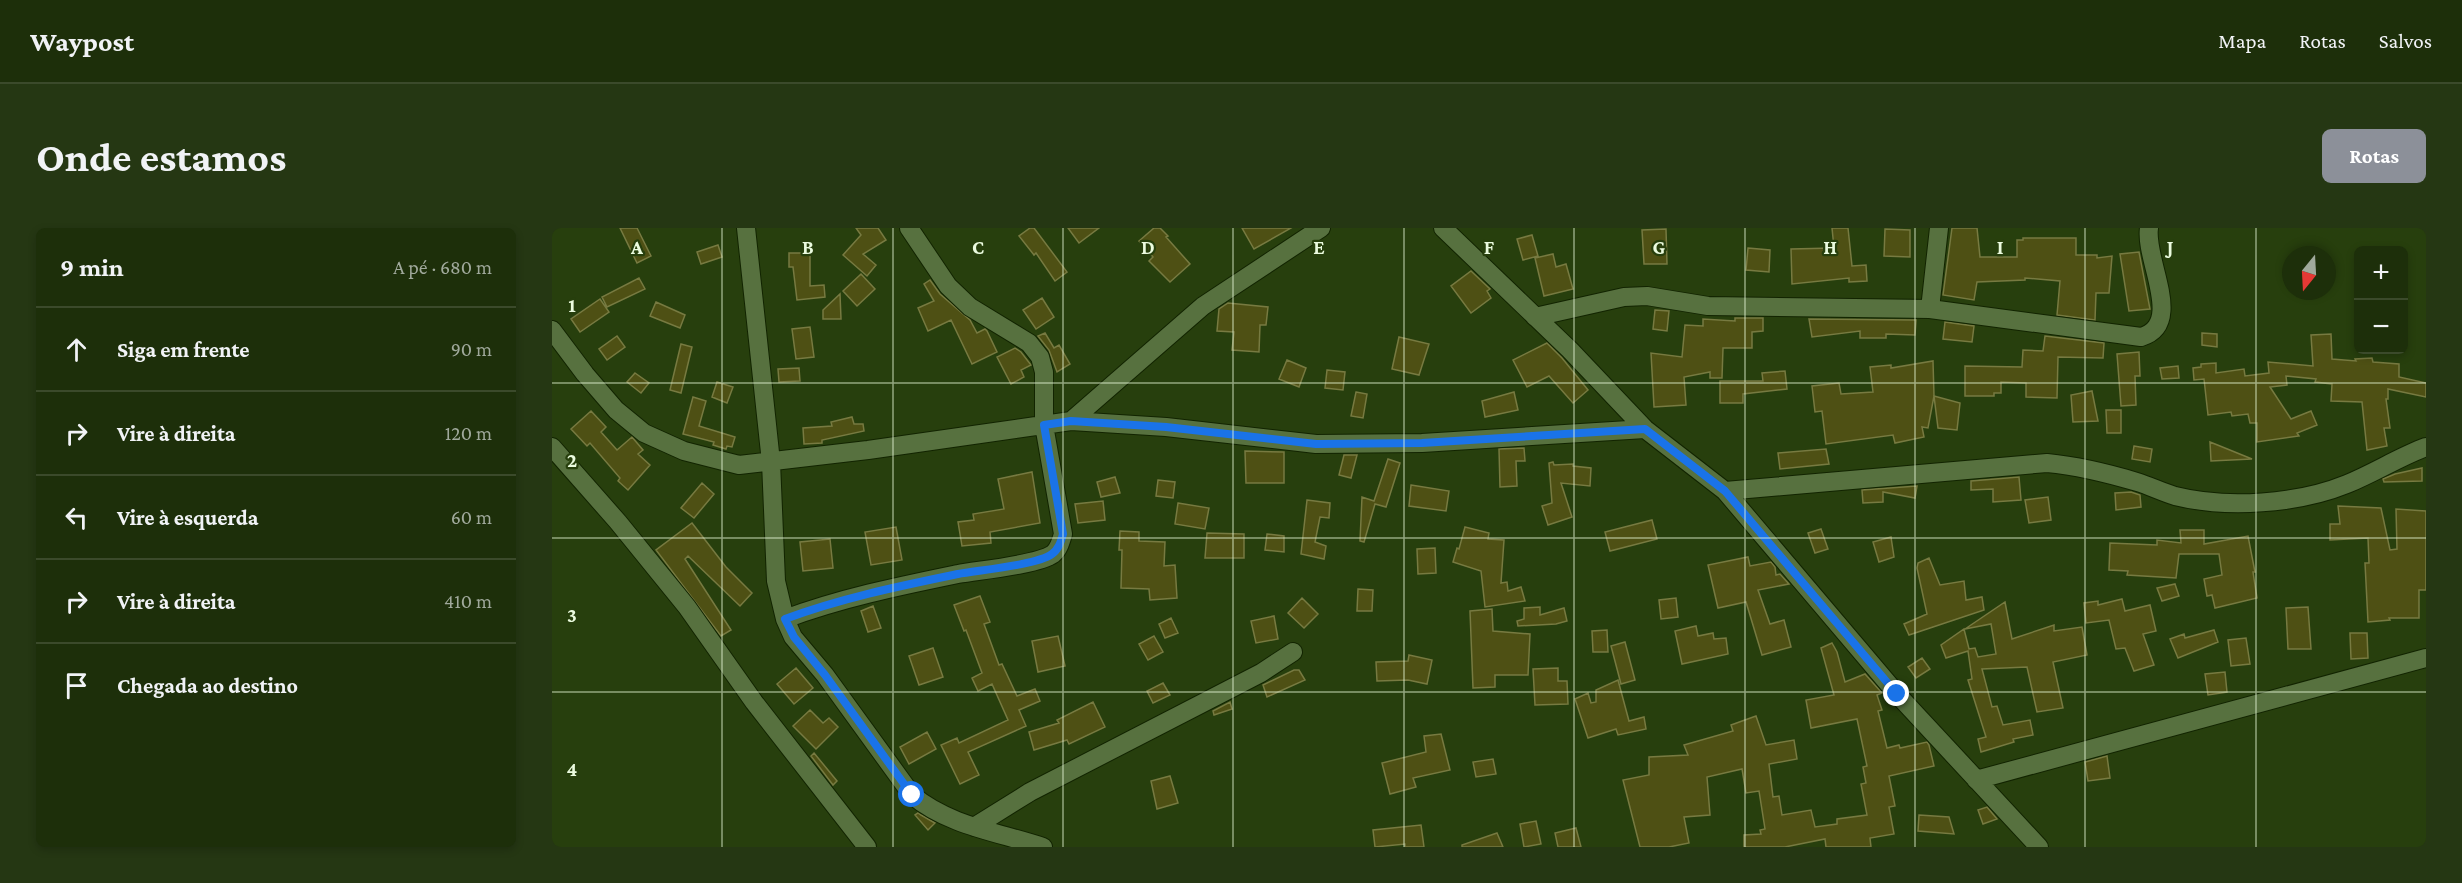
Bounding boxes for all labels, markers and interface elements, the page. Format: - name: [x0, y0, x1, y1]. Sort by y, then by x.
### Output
- text: Waypost: [30, 26, 134, 57]
- text: Mapa: [2218, 29, 2266, 53]
- text: Rotas: [2299, 29, 2346, 53]
- text: Salvos: [2379, 29, 2432, 53]
- button: Rotas: [2322, 129, 2426, 183]
- text: Onde estamos: [36, 133, 286, 180]
- text: A: [630, 236, 644, 258]
- text: B: [802, 236, 814, 258]
- text: C: [972, 236, 984, 258]
- text: D: [1141, 236, 1155, 258]
- text: E: [1313, 236, 1325, 258]
- text: F: [1484, 236, 1495, 258]
- text: G: [1653, 236, 1666, 258]
- text: H: [1823, 236, 1837, 258]
- text: I: [1997, 236, 2004, 258]
- text: J: [2165, 236, 2174, 258]
- north arrow: [2282, 246, 2336, 300]
- map controls: [2354, 246, 2408, 354]
- button: +: [2354, 246, 2408, 300]
- text: 9 min: [60, 253, 124, 282]
- text: A pé · 680 m: [393, 256, 492, 278]
- text: 1: [568, 294, 576, 316]
- button: −: [2354, 300, 2408, 354]
- icon: ahead: [60, 333, 93, 366]
- text: Siga em frente: [117, 337, 250, 362]
- text: 90 m: [451, 338, 492, 360]
- icon: right: [60, 417, 93, 450]
- text: Vire à direita: [117, 421, 236, 446]
- text: 120 m: [445, 422, 492, 444]
- text: 2: [567, 449, 577, 471]
- icon: left: [60, 501, 93, 534]
- text: Vire à esquerda: [117, 505, 258, 530]
- text: 60 m: [451, 506, 492, 528]
- icon: right: [60, 585, 93, 618]
- text: Vire à direita: [117, 589, 236, 614]
- text: 410 m: [444, 590, 492, 612]
- text: 3: [567, 604, 577, 626]
- icon: arrive: [60, 669, 93, 702]
- text: Chegada ao destino: [117, 673, 298, 698]
- route end: [1883, 680, 1909, 706]
- text: 4: [567, 758, 578, 780]
- route start: [898, 781, 924, 807]

